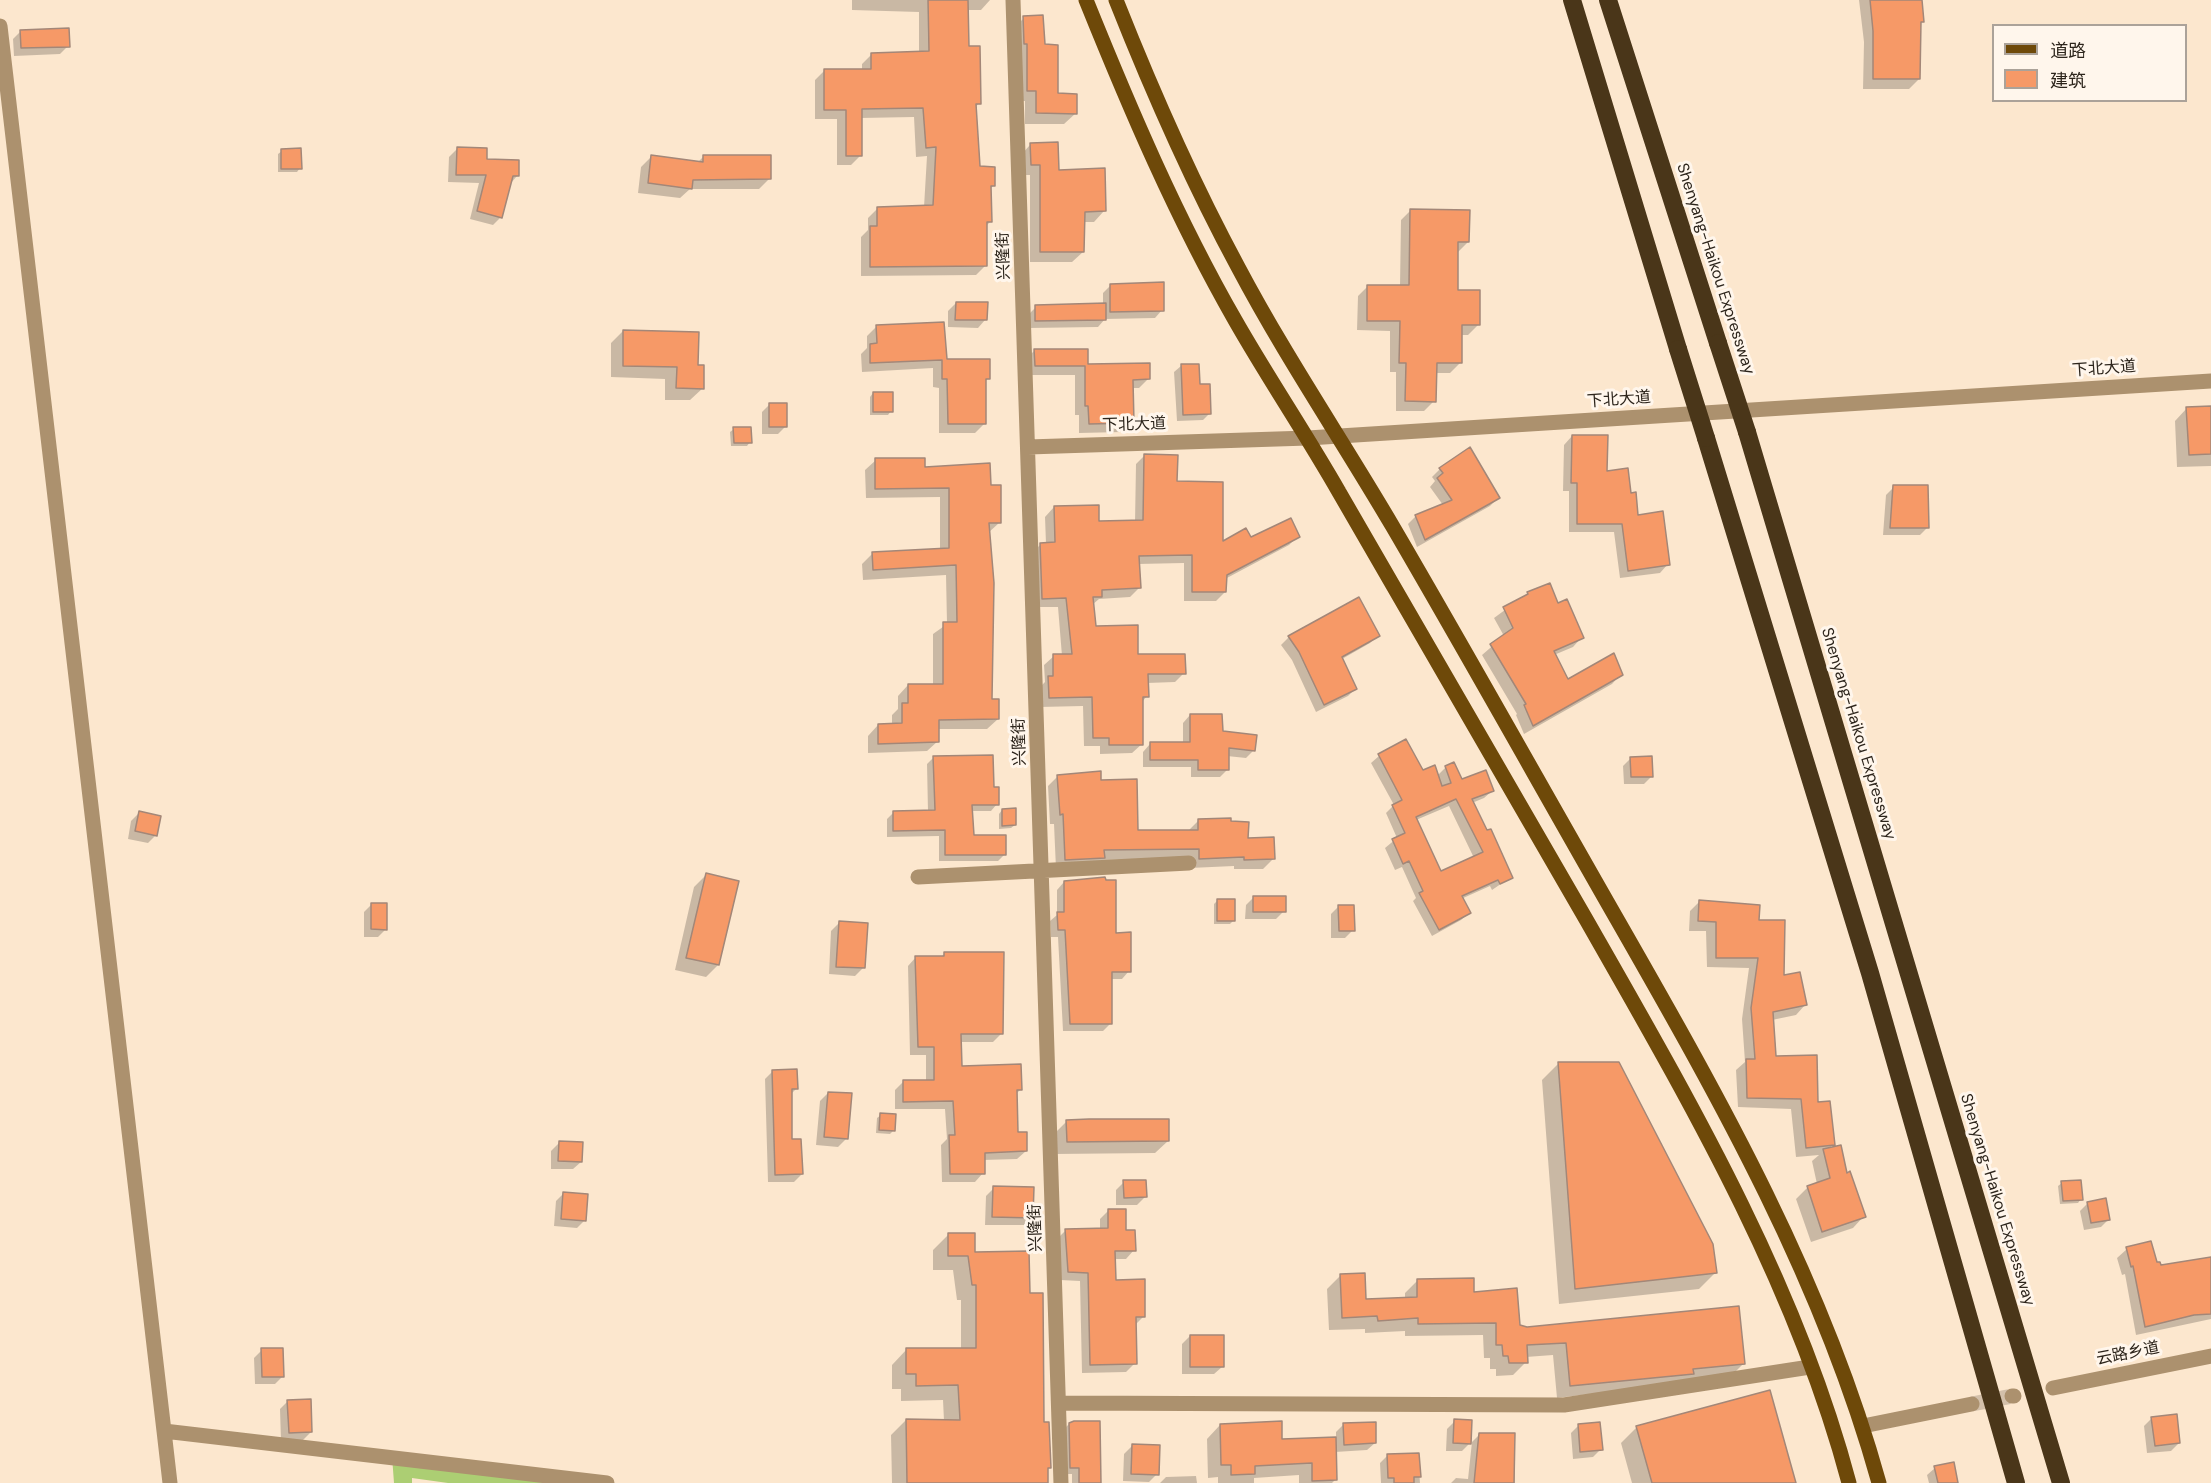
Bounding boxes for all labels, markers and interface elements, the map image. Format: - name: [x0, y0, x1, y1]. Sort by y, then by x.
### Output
- legend: [1992, 24, 2187, 102]
- text: 道路: [2050, 39, 2086, 63]
- text: 建筑: [2050, 69, 2086, 93]
- street label: Shenyang-Haikou Expressway: [1672, 161, 1758, 377]
- street label: 兴隆街: [994, 232, 1014, 280]
- street label: 下北大道: [2071, 357, 2137, 381]
- street label: 下北大道: [1586, 388, 1652, 412]
- street label: 下北大道: [1102, 414, 1166, 436]
- street label: Shenyang-Haikou Expressway: [1817, 626, 1899, 842]
- street label: 兴隆街: [1010, 718, 1030, 766]
- street label: Shenyang-Haikou Expressway: [1956, 1092, 2038, 1308]
- street label: 兴隆街: [1026, 1204, 1046, 1252]
- street label: 云路乡道: [2095, 1338, 2161, 1370]

